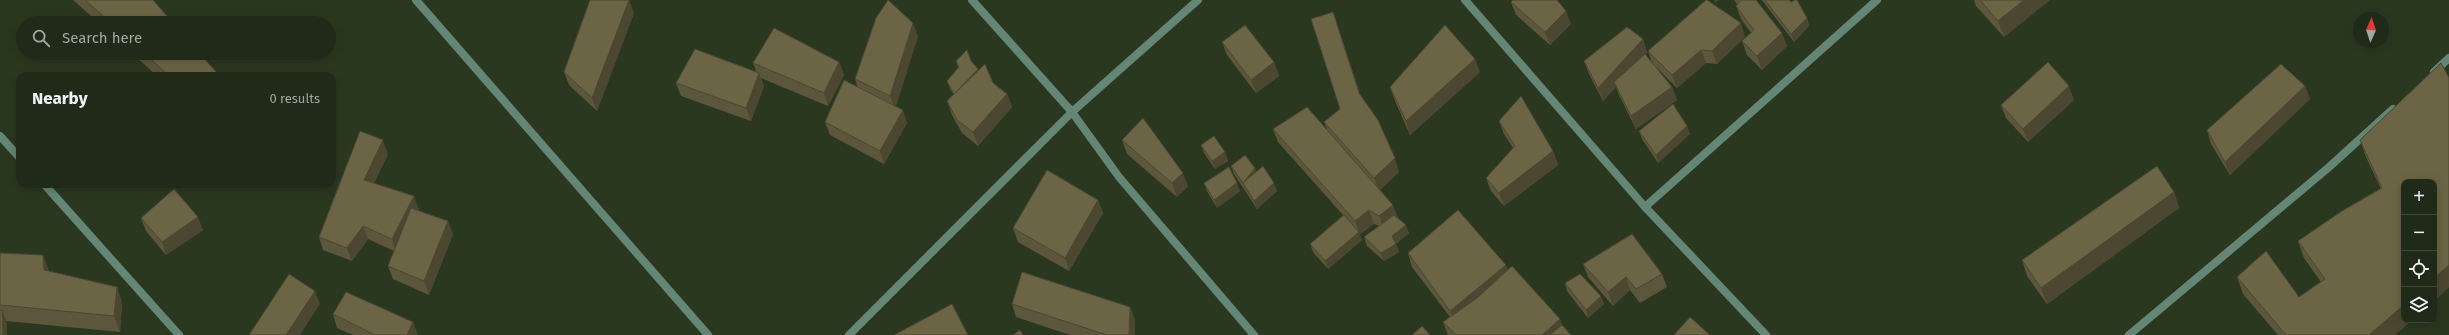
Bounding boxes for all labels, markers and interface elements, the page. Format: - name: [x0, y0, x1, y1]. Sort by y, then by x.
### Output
- north arrow: [2353, 12, 2389, 48]
- search box: [16, 16, 336, 60]
- icon: search: [30, 27, 52, 49]
- text: Search here: [62, 29, 142, 47]
- text: Nearby: [32, 88, 87, 109]
- text: 0 results: [269, 91, 320, 106]
- map controls: [2401, 179, 2437, 323]
- button: +: [2401, 179, 2437, 215]
- button: −: [2401, 215, 2437, 251]
- button: locate: [2401, 251, 2437, 287]
- button: layers: [2401, 287, 2437, 323]

